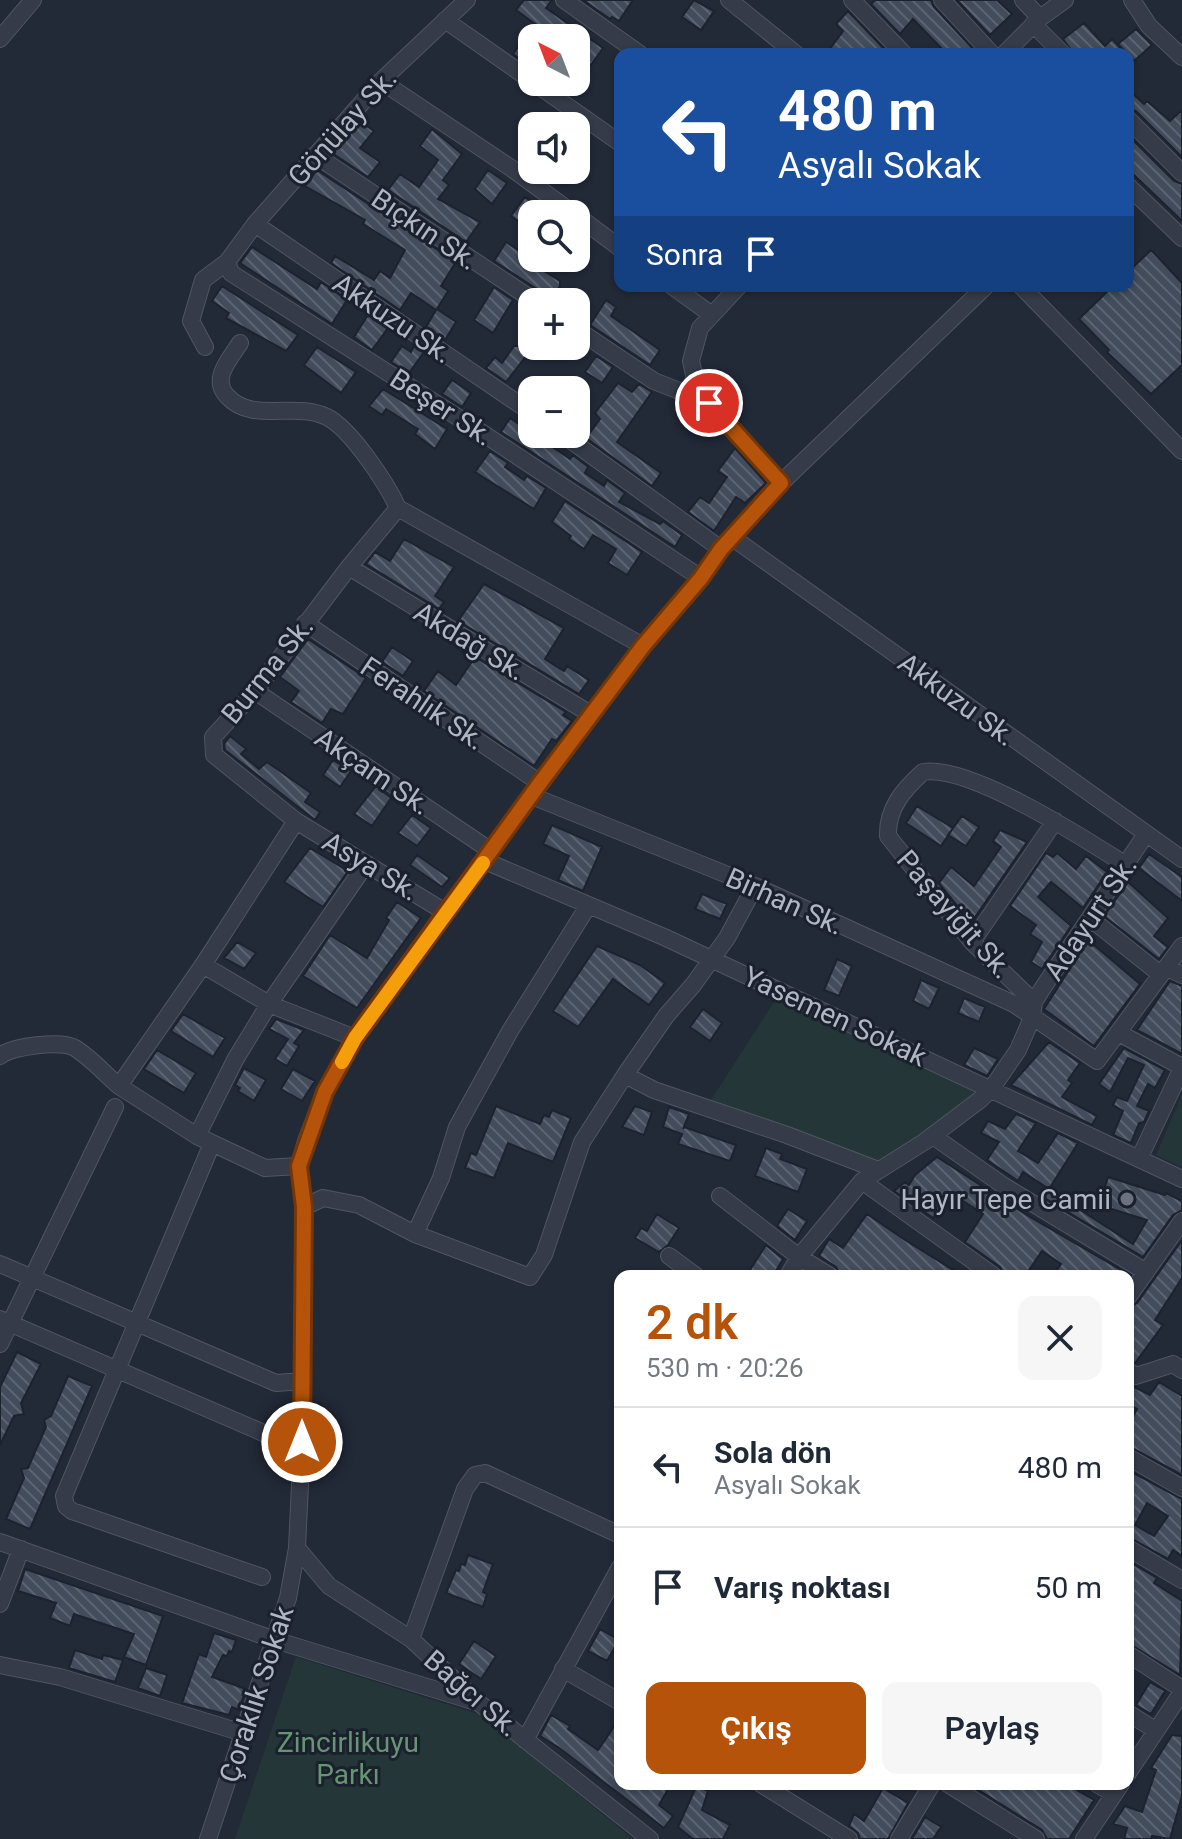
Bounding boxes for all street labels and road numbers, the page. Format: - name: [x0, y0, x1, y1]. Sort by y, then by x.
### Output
- street label: Gönülay Sk.: [281, 62, 404, 193]
- street label: Bıçkın Sk.: [365, 182, 484, 277]
- street label: Akkuzu Sk.: [327, 267, 459, 370]
- street label: Beşer Sk.: [384, 362, 499, 453]
- street label: Akdağ Sk.: [408, 595, 531, 688]
- street label: Burma Sk.: [215, 610, 320, 730]
- street label: Akkuzu Sk.: [892, 646, 1022, 753]
- street label: Ferahlık Sk.: [354, 650, 491, 757]
- street label: Akçam Sk.: [309, 721, 437, 822]
- street label: Asya Sk.: [317, 825, 425, 908]
- street label: Paşayiğit Sk.: [890, 843, 1019, 985]
- street label: Adayurt Sk.: [1037, 850, 1144, 986]
- street label: Birhan Sk.: [721, 861, 849, 942]
- street label: Yasemen Sokak: [738, 960, 932, 1074]
- street label: Çoraklık Sokak: [212, 1601, 301, 1787]
- street label: Bağcı Sk.: [417, 1643, 526, 1744]

